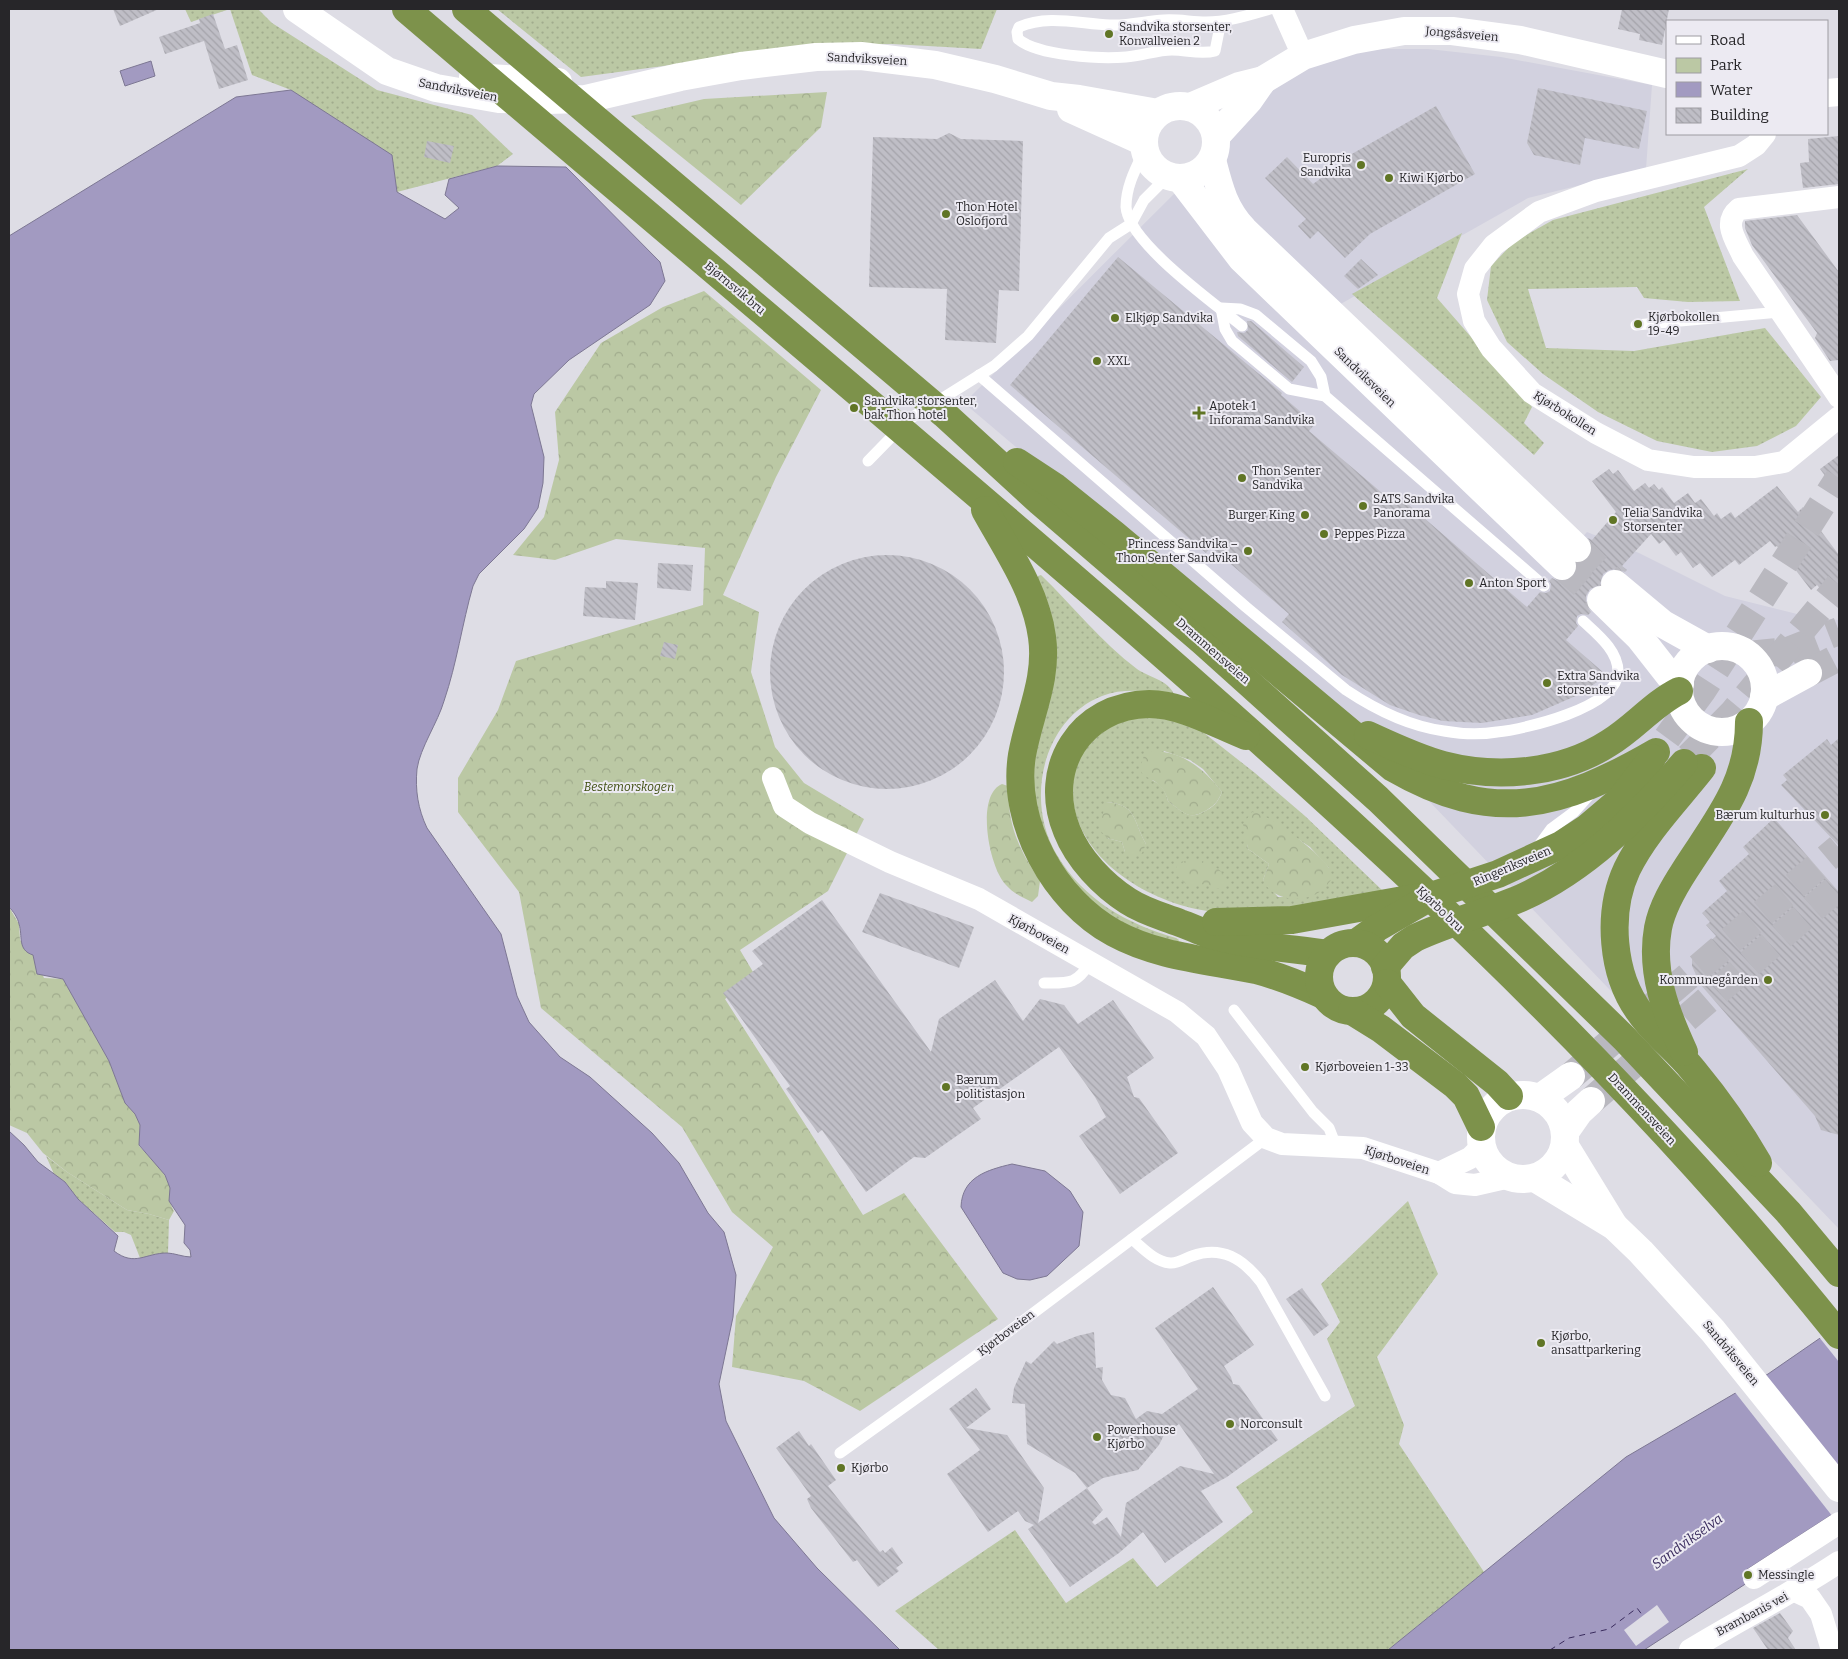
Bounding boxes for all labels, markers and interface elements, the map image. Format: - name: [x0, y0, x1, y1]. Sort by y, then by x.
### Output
- place label: Sandvika storsenter, Konvallveien 2: [1119, 20, 1232, 48]
- legend: [1666, 20, 1828, 135]
- street label: Jongsåsveien: [1424, 24, 1499, 44]
- marker: Sandvika storsenter, Konvallveien 2: [1103, 28, 1115, 40]
- text: Road: [1710, 31, 1745, 49]
- street label: Sandviksveien: [827, 50, 908, 68]
- text: Park: [1710, 56, 1742, 74]
- street label: Sandviksveien: [417, 75, 499, 105]
- text: Water: [1710, 81, 1753, 99]
- text: Building: [1710, 106, 1769, 124]
- place label: Europris Sandvika: [1300, 151, 1351, 179]
- marker: Europris Sandvika: [1355, 159, 1367, 171]
- place label: Kiwi Kjørbo: [1399, 171, 1464, 185]
- marker: Kiwi Kjørbo: [1383, 172, 1395, 184]
- place label: Thon Hotel Oslofjord: [956, 200, 1018, 228]
- marker: Thon Hotel Oslofjord: [940, 208, 952, 220]
- street label: Bjørnsvik bru: [702, 259, 769, 318]
- place label: Kjørbokollen 19-49: [1648, 310, 1720, 338]
- place label: Elkjøp Sandvika: [1125, 311, 1213, 325]
- marker: Elkjøp Sandvika: [1109, 312, 1121, 324]
- marker: Kjørbokollen 19-49: [1632, 318, 1644, 330]
- street label: Sandviksveien: [1331, 344, 1399, 410]
- place label: XXL: [1107, 354, 1130, 368]
- marker: XXL: [1091, 355, 1103, 367]
- street label: Kjørbokollen: [1531, 388, 1599, 438]
- place label: Sandvika storsenter, bak Thon hotel: [864, 394, 977, 422]
- place label: Apotek 1 Inforama Sandvika: [1209, 399, 1315, 427]
- marker: Sandvika storsenter, bak Thon hotel: [848, 402, 860, 414]
- marker: Apotek 1 Inforama Sandvika: [1193, 407, 1205, 419]
- place label: Thon Senter Sandvika: [1252, 464, 1321, 492]
- marker: Thon Senter Sandvika: [1236, 472, 1248, 484]
- place label: SATS Sandvika Panorama: [1373, 492, 1455, 520]
- marker: SATS Sandvika Panorama: [1357, 500, 1369, 512]
- place label: Telia Sandvika Storsenter: [1623, 506, 1703, 534]
- place label: Burger King: [1228, 508, 1295, 522]
- marker: Burger King: [1299, 509, 1311, 521]
- marker: Telia Sandvika Storsenter: [1607, 514, 1619, 526]
- place label: Peppes Pizza: [1334, 527, 1406, 541]
- marker: Peppes Pizza: [1318, 528, 1330, 540]
- place label: Princess Sandvika – Thon Senter Sandvika: [1116, 537, 1238, 565]
- marker: Princess Sandvika – Thon Senter Sandvika: [1242, 545, 1254, 557]
- place label: Anton Sport: [1479, 576, 1547, 590]
- marker: Anton Sport: [1463, 577, 1475, 589]
- street label: Drammensveien: [1173, 615, 1253, 687]
- place label: Extra Sandvika storsenter: [1557, 669, 1640, 697]
- marker: Extra Sandvika storsenter: [1541, 677, 1553, 689]
- park label: Bestemorskogen: [584, 780, 674, 794]
- place label: Bærum kulturhus: [1716, 808, 1815, 822]
- marker: Bærum kulturhus: [1819, 809, 1831, 821]
- street label: Ringeriksveien: [1471, 843, 1553, 889]
- street label: Kjørbo bru: [1414, 883, 1467, 935]
- street label: Kjørboveien: [1006, 912, 1072, 957]
- place label: Kommunegården: [1659, 973, 1758, 987]
- marker: Kommunegården: [1762, 974, 1774, 986]
- place label: Kjørboveien 1-33: [1315, 1060, 1409, 1074]
- marker: Kjørboveien 1-33: [1299, 1061, 1311, 1073]
- street label: Drammensveien: [1605, 1070, 1679, 1148]
- place label: Bærum politistasjon: [956, 1073, 1025, 1101]
- marker: Bærum politistasjon: [940, 1081, 952, 1093]
- street label: Kjørboveien: [1363, 1143, 1432, 1177]
- street label: Kjørboveien: [975, 1307, 1037, 1359]
- street label: Sandviksveien: [1700, 1318, 1762, 1389]
- place label: Kjørbo, ansattparkering: [1551, 1329, 1641, 1357]
- marker: Kjørbo, ansattparkering: [1535, 1337, 1547, 1349]
- place label: Norconsult: [1240, 1417, 1303, 1431]
- marker: Norconsult: [1224, 1418, 1236, 1430]
- place label: Powerhouse Kjørbo: [1107, 1423, 1176, 1451]
- marker: Powerhouse Kjørbo: [1091, 1431, 1103, 1443]
- place label: Kjørbo: [851, 1461, 888, 1475]
- marker: Kjørbo: [835, 1462, 847, 1474]
- water label: Sandvikselva: [1649, 1510, 1726, 1573]
- place label: Messingle: [1758, 1568, 1814, 1582]
- marker: Messingle: [1742, 1569, 1754, 1581]
- street label: Brambanis vei: [1714, 1589, 1791, 1639]

